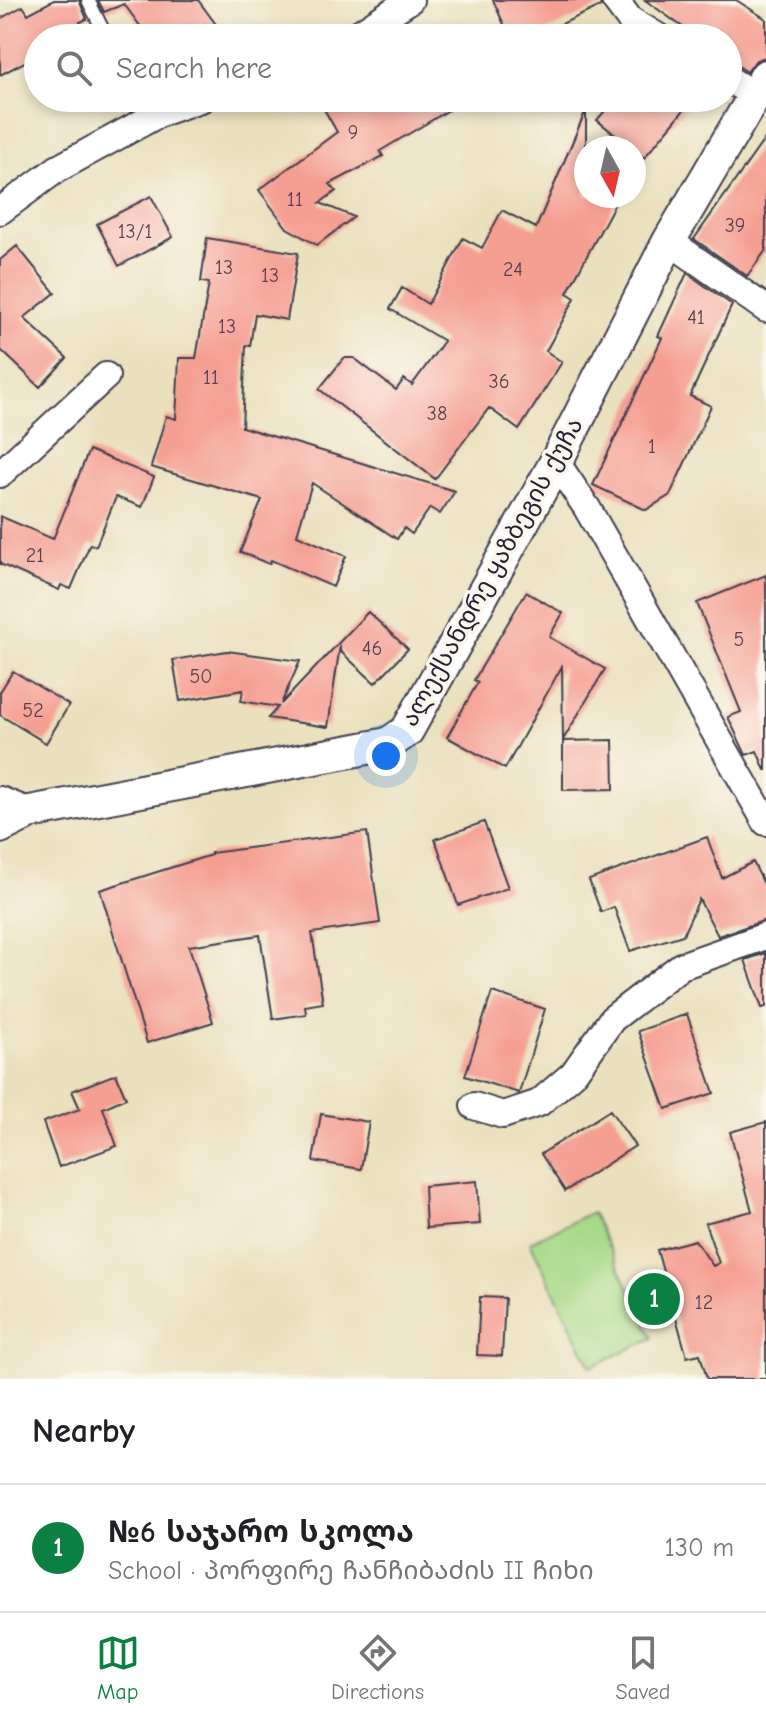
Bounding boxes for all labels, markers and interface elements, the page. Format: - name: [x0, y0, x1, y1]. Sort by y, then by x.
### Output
- search box: [24, 24, 742, 112]
- icon: search: [52, 46, 96, 90]
- text: Search here: [116, 51, 272, 86]
- house number: 9: [348, 121, 358, 144]
- north arrow: [574, 136, 646, 208]
- house number: 11: [287, 188, 303, 211]
- house number: 39: [725, 214, 745, 237]
- house number: 13/1: [118, 220, 152, 243]
- house number: 13: [215, 256, 233, 279]
- house number: 24: [503, 258, 523, 281]
- house number: 13: [261, 264, 279, 287]
- house number: 41: [687, 306, 705, 329]
- house number: 13: [218, 315, 236, 338]
- house number: 11: [203, 366, 219, 389]
- house number: 36: [489, 370, 509, 393]
- house number: 38: [427, 402, 447, 425]
- street label: ალექსანდრე ყაზბეგის ქუჩა: [395, 413, 589, 731]
- house number: 1: [648, 435, 656, 458]
- house number: 21: [26, 544, 44, 567]
- house number: 5: [734, 628, 744, 651]
- house number: 46: [362, 637, 382, 660]
- house number: 50: [189, 665, 213, 688]
- house number: 52: [22, 699, 44, 722]
- your location: [366, 736, 406, 776]
- pin: 1: [628, 1269, 680, 1329]
- house number: 12: [695, 1291, 713, 1314]
- text: Nearby: [32, 1411, 135, 1451]
- text: №6 საჯარო სკოლა: [108, 1515, 414, 1550]
- text: 1: [53, 1533, 63, 1563]
- text: 130 m: [665, 1533, 734, 1563]
- text: School · პორფირე ჩანჩიბაძის II ჩიხი: [108, 1556, 594, 1586]
- tab: Map: [96, 1631, 140, 1705]
- tab: Directions: [331, 1631, 424, 1705]
- tab: Saved: [615, 1631, 670, 1705]

